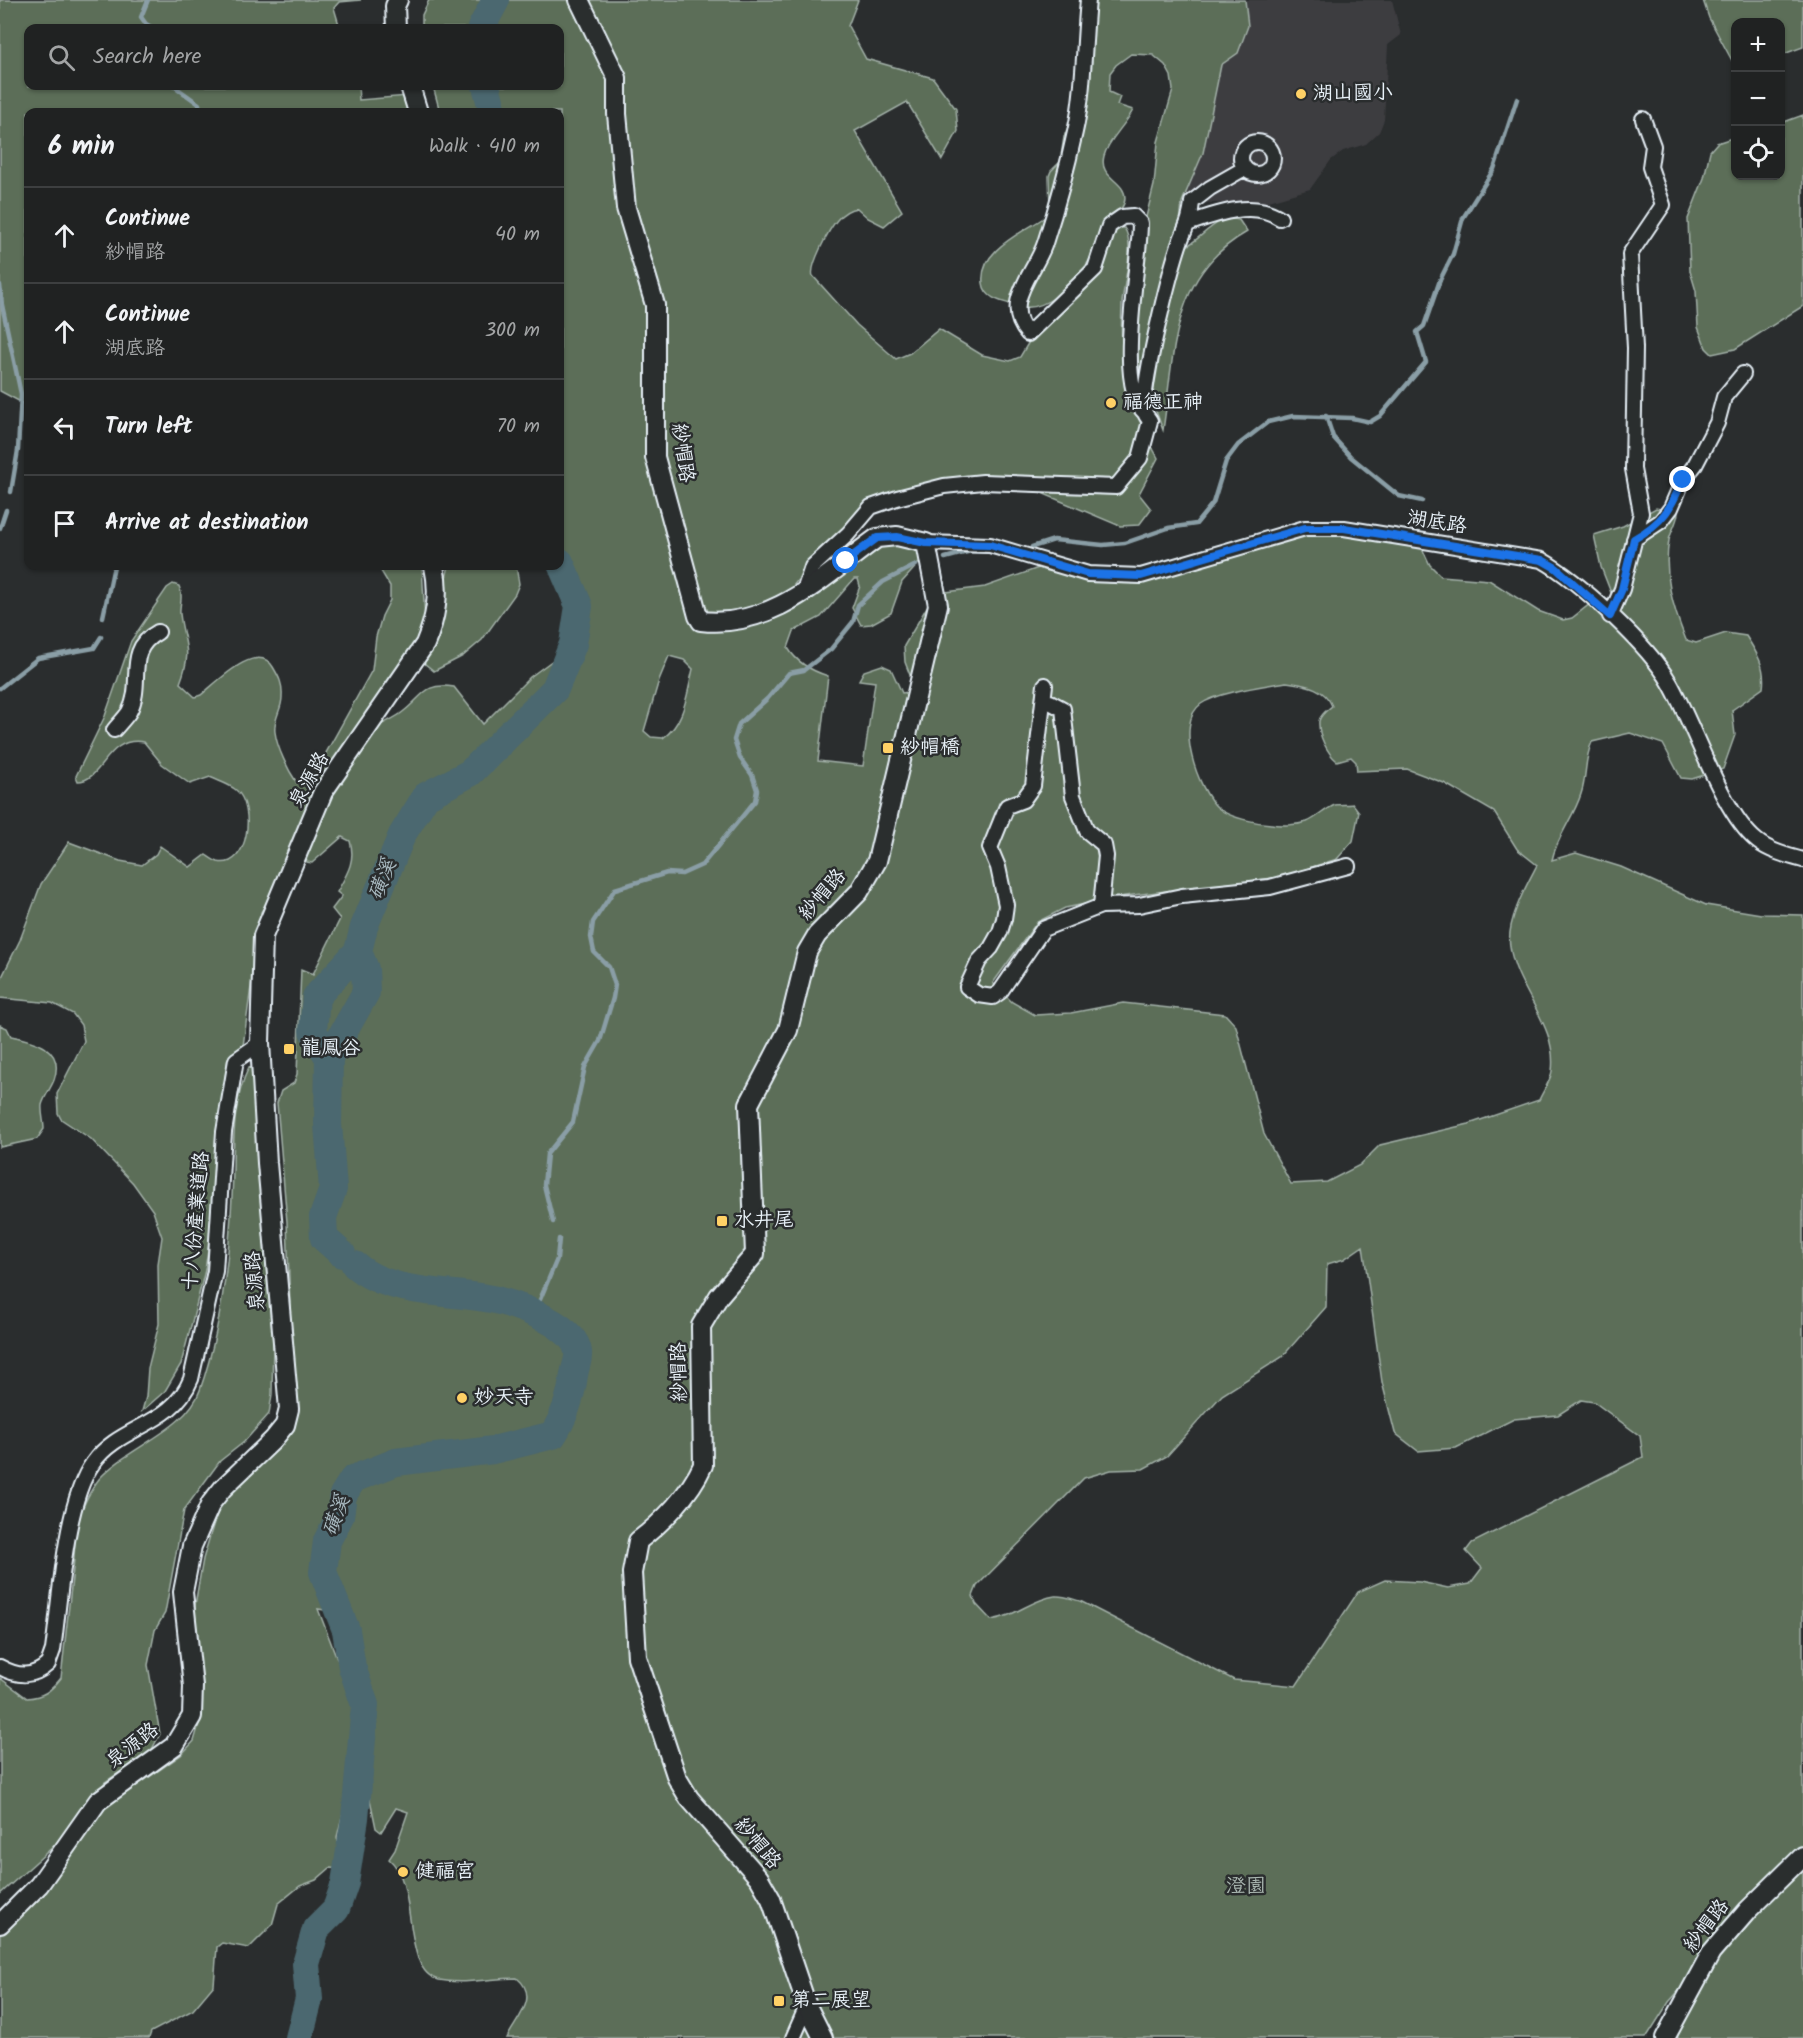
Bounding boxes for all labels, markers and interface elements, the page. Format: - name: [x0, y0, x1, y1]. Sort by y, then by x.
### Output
- map controls: [1731, 18, 1785, 180]
- button: +: [1731, 18, 1785, 72]
- search box: [24, 24, 564, 90]
- text: Search here: [93, 40, 201, 75]
- icon: search: [45, 41, 78, 74]
- button: −: [1731, 72, 1785, 126]
- place label: 湖山國小: [1313, 78, 1393, 110]
- marker: 湖山國小: [1294, 87, 1308, 101]
- text: 6 min: [48, 126, 115, 168]
- button: locate: [1731, 126, 1785, 180]
- text: Walk · 410 m: [429, 131, 540, 163]
- text: Continue: [105, 202, 190, 237]
- icon: ahead: [48, 219, 81, 252]
- text: 40 m: [495, 219, 540, 251]
- text: 紗帽路: [105, 237, 165, 269]
- text: Continue: [105, 298, 190, 333]
- icon: ahead: [48, 315, 81, 348]
- text: 300 m: [485, 315, 540, 347]
- text: 湖底路: [105, 333, 165, 365]
- place label: 福德正神: [1123, 387, 1203, 419]
- marker: 福德正神: [1104, 396, 1118, 410]
- text: Turn left: [105, 410, 192, 445]
- icon: left: [48, 411, 81, 444]
- text: 70 m: [497, 411, 540, 443]
- street label: 紗帽路: [662, 421, 702, 486]
- route end: [1669, 466, 1695, 492]
- street label: 湖底路: [1405, 503, 1470, 544]
- text: Arrive at destination: [105, 506, 308, 541]
- icon: arrive: [48, 507, 81, 540]
- route start: [832, 547, 858, 573]
- place label: 紗帽橋: [900, 732, 960, 764]
- marker: 紗帽橋: [881, 741, 895, 755]
- street label: 泉源路: [281, 745, 339, 814]
- water label: 磺溪: [360, 853, 407, 906]
- street label: 紗帽路: [791, 861, 855, 928]
- place label: 龍鳳谷: [301, 1033, 361, 1065]
- marker: 龍鳳谷: [282, 1042, 296, 1056]
- street label: 十八份產業道路: [175, 1149, 219, 1292]
- place label: 水井尾: [734, 1205, 794, 1237]
- marker: 水井尾: [715, 1214, 729, 1228]
- street label: 泉源路: [237, 1249, 275, 1312]
- street label: 紗帽路: [663, 1341, 697, 1402]
- place label: 妙天寺: [474, 1382, 534, 1414]
- marker: 妙天寺: [455, 1391, 469, 1405]
- water label: 磺溪: [314, 1490, 360, 1541]
- street label: 泉源路: [100, 1714, 167, 1777]
- street label: 紗帽路: [725, 1811, 789, 1878]
- place label: 健福宮: [415, 1856, 475, 1888]
- marker: 健福宮: [396, 1865, 410, 1879]
- park label: 澄園: [1226, 1871, 1266, 1903]
- street label: 紗帽路: [1676, 1892, 1739, 1959]
- place label: 第二展望: [791, 1985, 871, 2017]
- marker: 第二展望: [772, 1994, 786, 2008]

